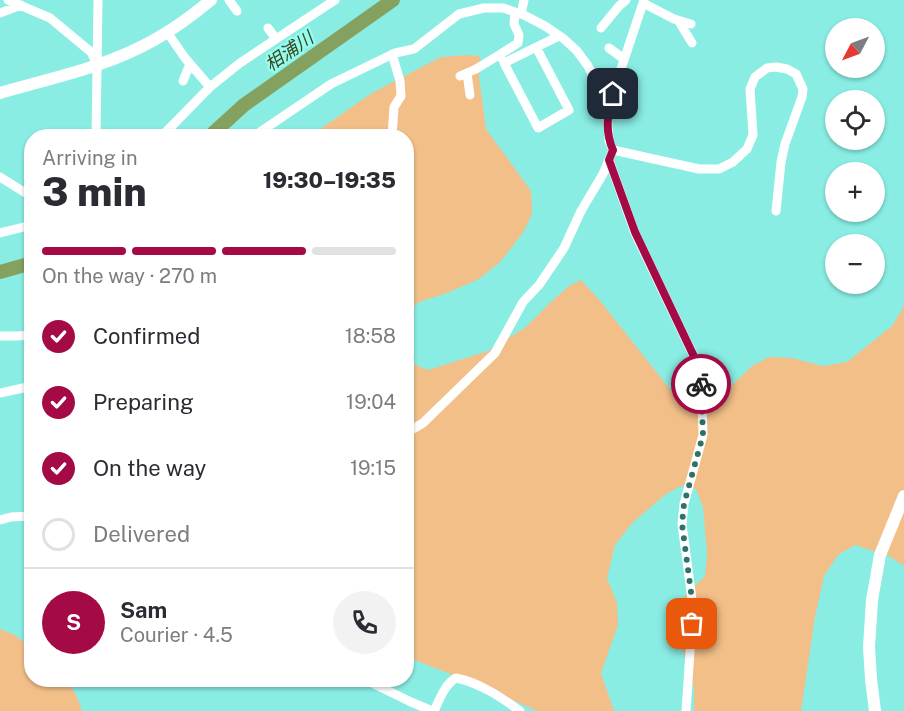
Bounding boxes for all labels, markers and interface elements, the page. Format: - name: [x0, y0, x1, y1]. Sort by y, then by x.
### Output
- north arrow: [825, 18, 885, 78]
- map controls: [825, 18, 885, 294]
- water label: 相浦川: [261, 26, 319, 75]
- pin: [587, 68, 638, 119]
- icon: home: [596, 77, 629, 110]
- button: locate: [825, 90, 885, 150]
- text: Arriving in: [42, 146, 137, 170]
- button: +: [825, 162, 885, 222]
- text: 19:30–19:35: [263, 167, 396, 193]
- text: 3 min: [42, 169, 147, 215]
- button: −: [825, 234, 885, 294]
- text: On the way · 270 m: [42, 264, 217, 288]
- icon: check: [42, 320, 75, 353]
- text: Confirmed: [93, 323, 200, 349]
- text: 18:58: [345, 324, 396, 348]
- courier: [671, 354, 731, 414]
- icon: bike: [685, 368, 718, 401]
- icon: check: [42, 386, 75, 419]
- text: Preparing: [93, 389, 194, 415]
- text: 19:04: [346, 390, 396, 414]
- icon: check: [42, 452, 75, 485]
- text: On the way: [93, 455, 206, 481]
- text: 19:15: [350, 456, 396, 480]
- text: Delivered: [93, 521, 190, 547]
- button: phone: [333, 591, 396, 654]
- text: Sam: [120, 597, 167, 623]
- pin: [666, 598, 717, 649]
- icon: bag: [675, 607, 708, 640]
- text: S: [66, 609, 81, 635]
- text: Courier · 4.5: [120, 623, 233, 647]

